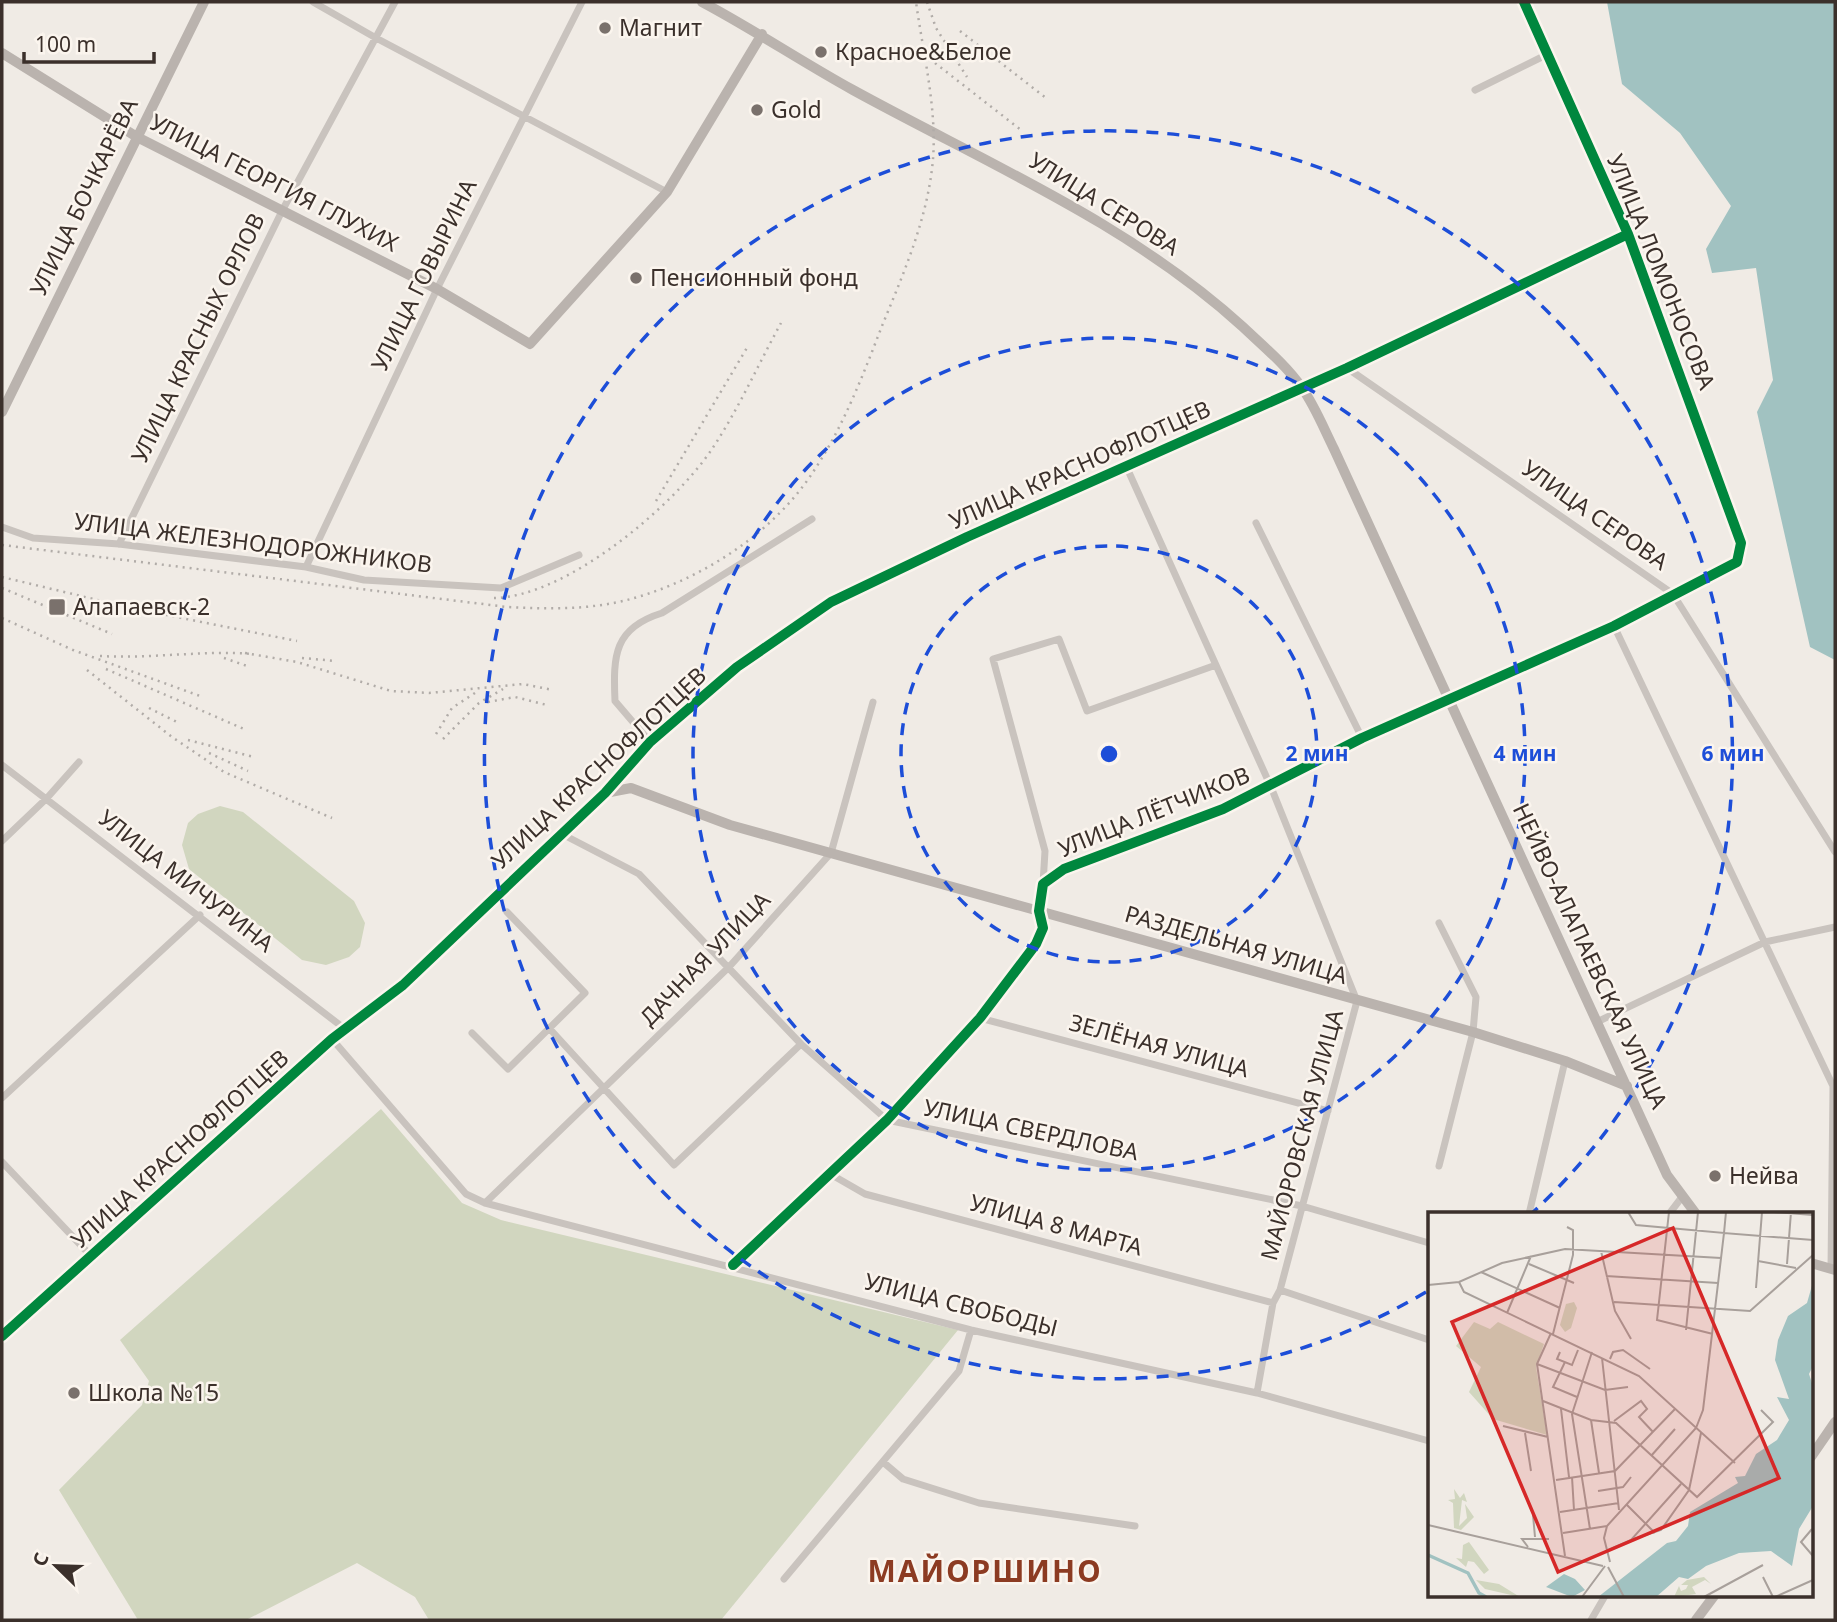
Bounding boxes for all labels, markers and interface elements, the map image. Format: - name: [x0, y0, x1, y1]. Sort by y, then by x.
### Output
- place label: Магнит: [619, 11, 702, 43]
- marker: Магнит: [597, 20, 613, 36]
- scale bar: [24, 21, 154, 65]
- text: 100 m: [35, 30, 96, 58]
- place label: Красное&Белое: [835, 35, 1011, 67]
- marker: Красное&Белое: [813, 44, 829, 60]
- street label: УЛИЦА БОЧКАРЁВА: [21, 92, 145, 301]
- place label: Gold: [771, 93, 822, 125]
- marker: Gold: [749, 102, 765, 118]
- street label: УЛИЦА ГЕОРГИЯ ГЛУХИХ: [145, 106, 405, 259]
- street label: УЛИЦА СЕРОВА: [1023, 144, 1186, 262]
- street label: УЛИЦА ЛОМОНОСОВА: [1600, 149, 1724, 394]
- street label: УЛИЦА ГОВЫРИНА: [363, 173, 484, 376]
- street label: УЛИЦА КРАСНЫХ ОРЛОВ: [123, 207, 272, 468]
- place label: Пенсионный фонд: [650, 261, 858, 293]
- marker: Пенсионный фонд: [628, 270, 644, 286]
- street label: УЛИЦА КРАСНОФЛОТЦЕВ: [944, 392, 1215, 536]
- street label: УЛИЦА СЕРОВА: [1516, 452, 1675, 577]
- street label: УЛИЦА ЖЕЛЕЗНОДОРОЖНИКОВ: [72, 504, 434, 580]
- place label: Алапаевск-2: [73, 590, 210, 622]
- marker: Алапаевск-2: [47, 597, 67, 617]
- street label: УЛИЦА КРАСНОФЛОТЦЕВ: [484, 659, 713, 875]
- text: 2 мин: [1286, 739, 1348, 767]
- text: 4 мин: [1494, 739, 1556, 767]
- text: 6 мин: [1702, 739, 1764, 767]
- centre of rings: [1097, 742, 1121, 766]
- street label: УЛИЦА ЛЁТЧИКОВ: [1053, 758, 1254, 864]
- street label: НЕЙВО-АЛАПАЕВСКАЯ УЛИЦА: [1506, 798, 1676, 1114]
- street label: УЛИЦА МИЧУРИНА: [92, 802, 281, 959]
- street label: ДАЧНАЯ УЛИЦА: [632, 884, 777, 1032]
- street label: РАЗДЕЛЬНАЯ УЛИЦА: [1121, 897, 1352, 991]
- street label: МАЙОРОВСКАЯ УЛИЦА: [1252, 1005, 1350, 1264]
- street label: ЗЕЛЁНАЯ УЛИЦА: [1066, 1006, 1253, 1084]
- street label: УЛИЦА КРАСНОФЛОТЦЕВ: [64, 1042, 295, 1255]
- street label: УЛИЦА СВЕРДЛОВА: [921, 1091, 1142, 1167]
- place label: Нейва: [1729, 1159, 1799, 1191]
- marker: Нейва: [1707, 1168, 1723, 1184]
- street label: УЛИЦА 8 МАРТА: [966, 1186, 1147, 1263]
- inset map: [1428, 1212, 1812, 1598]
- street label: УЛИЦА СВОБОДЫ: [861, 1265, 1061, 1344]
- place label: Школа №15: [88, 1376, 219, 1408]
- marker: Школа №15: [66, 1385, 82, 1401]
- north arrow: [21, 1531, 91, 1601]
- text: С: [26, 1549, 55, 1570]
- district label: МАЙОРШИНО: [868, 1550, 1102, 1591]

